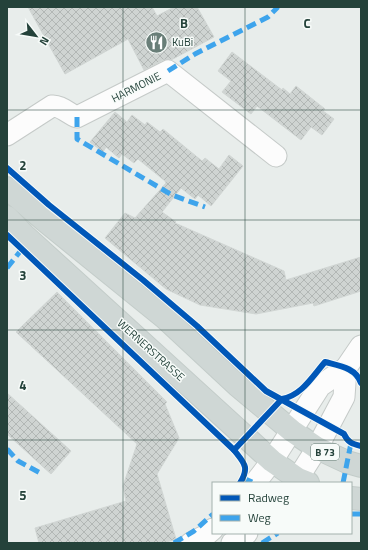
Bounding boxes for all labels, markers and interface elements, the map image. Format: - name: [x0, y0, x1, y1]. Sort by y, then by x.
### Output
- text: B: [180, 13, 188, 33]
- text: C: [303, 13, 311, 33]
- north arrow: [16, 16, 56, 56]
- restaurant icon: KuBi: [144, 29, 170, 55]
- text: N: [36, 34, 53, 49]
- place label: KuBi: [172, 34, 193, 50]
- street label: HARMONIE: [109, 68, 163, 106]
- text: 2: [19, 155, 27, 175]
- text: 3: [19, 265, 27, 285]
- street label: WERNERSTRASSE: [114, 315, 188, 385]
- text: 4: [19, 375, 27, 395]
- road number: B 73: [311, 444, 339, 460]
- legend: [212, 482, 352, 534]
- text: 5: [19, 485, 27, 505]
- text: Radweg: [248, 488, 289, 507]
- text: Weg: [248, 508, 271, 527]

